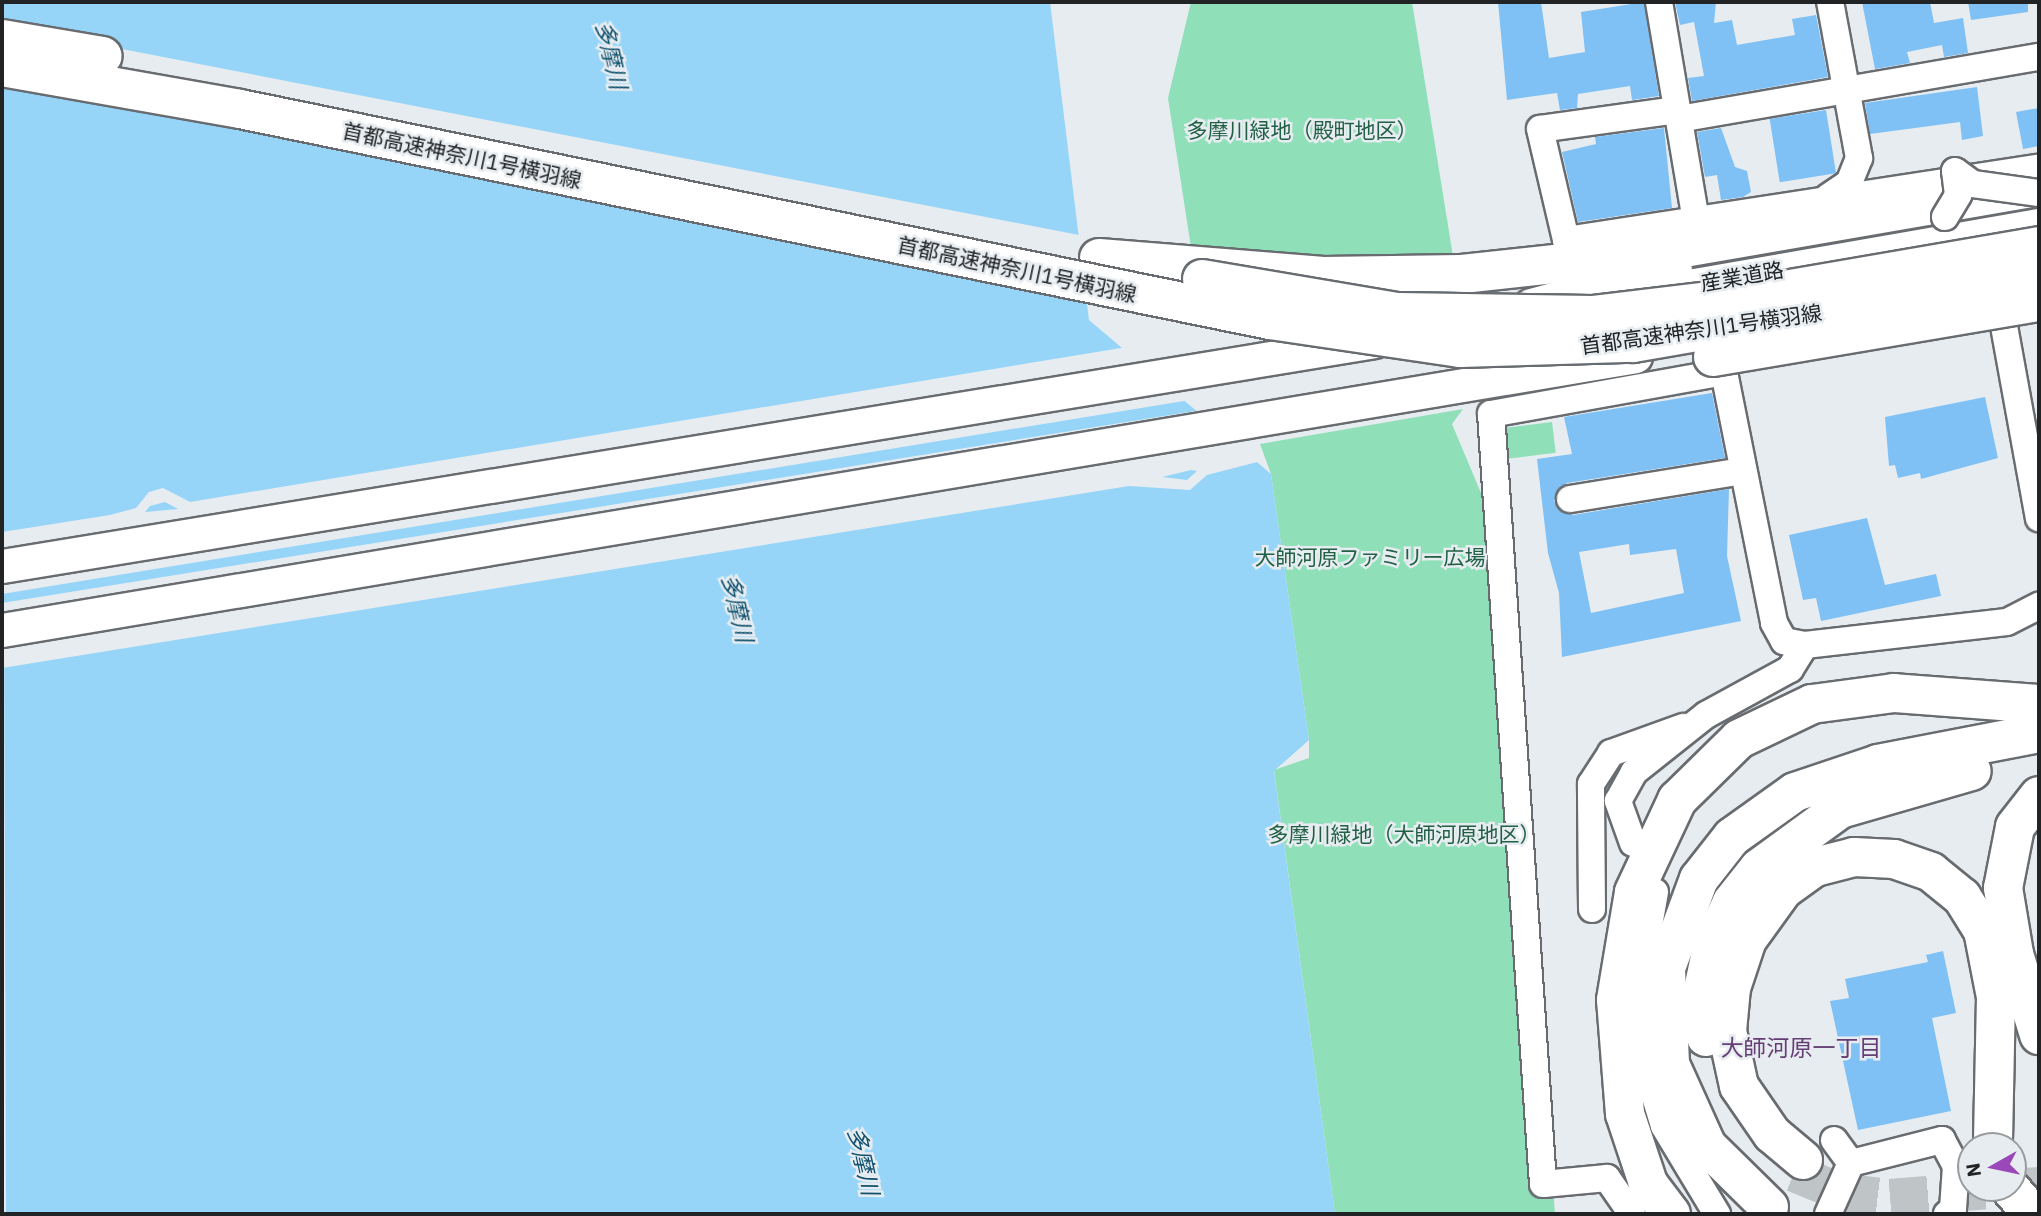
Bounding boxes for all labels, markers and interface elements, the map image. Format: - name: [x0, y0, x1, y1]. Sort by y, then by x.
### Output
- water label: 多摩川: [591, 18, 633, 92]
- street label: 首都高速神奈川1号横羽線: [340, 117, 584, 193]
- park label: 多摩川緑地（殿町地区）: [1187, 117, 1417, 143]
- street label: 首都高速神奈川1号横羽線: [895, 231, 1139, 307]
- street label: 産業道路: [1698, 256, 1786, 296]
- street label: 首都高速神奈川1号横羽線: [1579, 300, 1823, 358]
- park label: 大師河原ファミリー広場: [1255, 544, 1485, 570]
- water label: 多摩川: [717, 571, 759, 645]
- park label: 多摩川緑地（大師河原地区）: [1268, 821, 1540, 847]
- district label: 大師河原一丁目: [1721, 1033, 1881, 1061]
- water label: 多摩川: [843, 1124, 885, 1198]
- north arrow: [1957, 1132, 2027, 1202]
- text: N: [1960, 1161, 1986, 1179]

